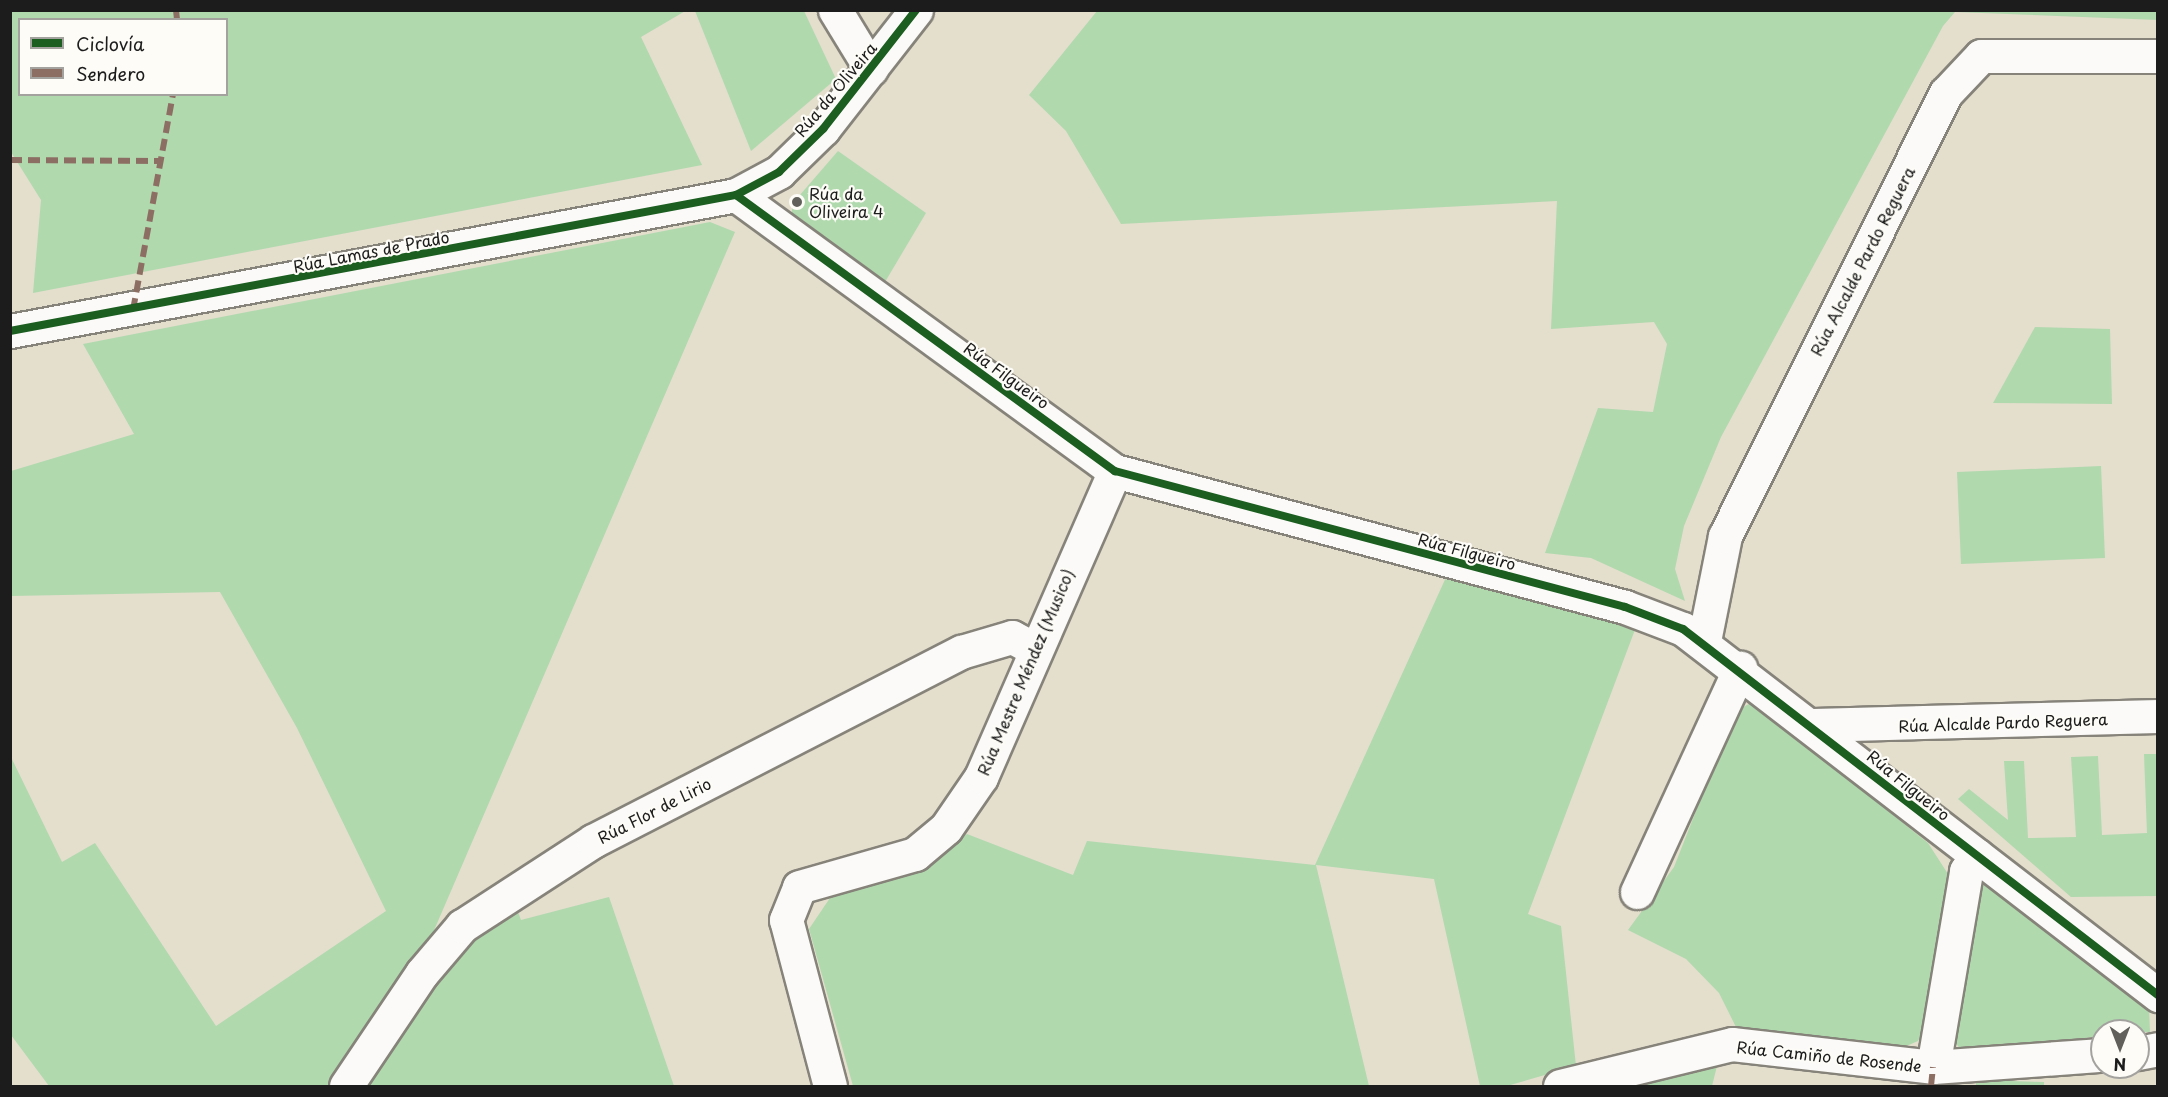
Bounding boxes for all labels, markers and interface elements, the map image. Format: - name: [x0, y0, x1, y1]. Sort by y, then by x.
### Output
- legend: [18, 18, 228, 96]
- text: Ciclovía: [76, 30, 144, 57]
- street label: Rúa da Oliveira: [789, 37, 881, 141]
- text: Sendero: [76, 60, 145, 87]
- street label: Rúa Alcalde Pardo Reguera: [1805, 163, 1919, 359]
- place label: Rúa da Oliveira 4: [809, 183, 884, 221]
- marker: Rúa da Oliveira 4: [790, 195, 804, 209]
- street label: Rúa Lamas de Prado: [291, 226, 451, 276]
- street label: Rúa Filgueiro: [960, 337, 1054, 413]
- street label: Rúa Filgueiro: [1416, 529, 1518, 573]
- street label: Rúa Mestre Méndez (Musico): [972, 565, 1078, 779]
- street label: Rúa Alcalde Pardo Reguera: [1897, 709, 2109, 735]
- street label: Rúa Filgueiro: [1864, 746, 1954, 824]
- street label: Rúa Flor de Lirio: [593, 773, 715, 847]
- north arrow: [2090, 1019, 2150, 1079]
- street label: Rúa Camiño de Rosende: [1736, 1037, 1922, 1075]
- text: N: [2114, 1053, 2126, 1077]

